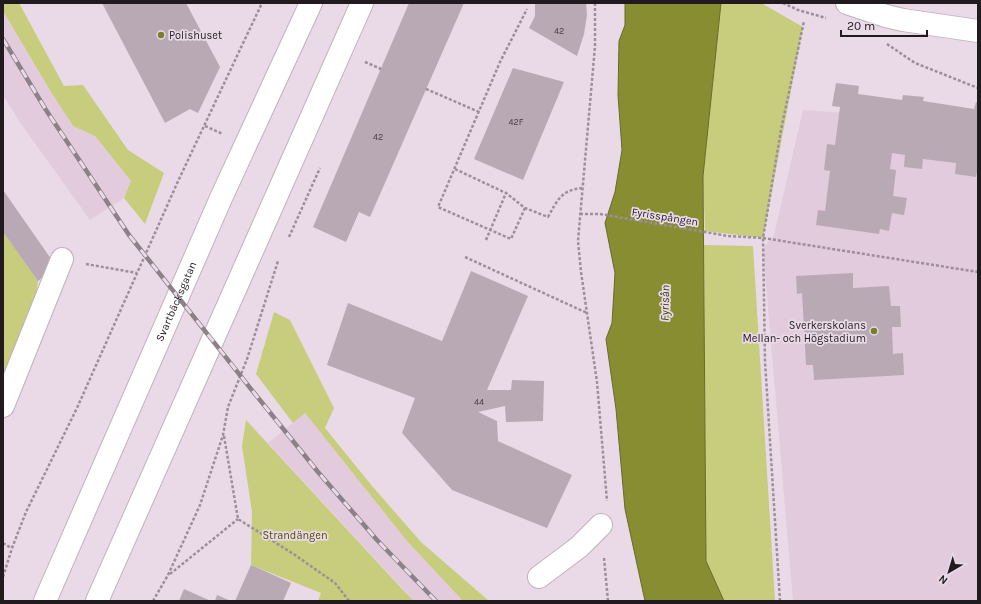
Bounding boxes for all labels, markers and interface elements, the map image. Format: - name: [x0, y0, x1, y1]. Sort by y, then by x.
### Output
- scale bar: [841, 12, 927, 38]
- text: 20 m: [847, 19, 875, 33]
- house number: 42: [554, 26, 564, 36]
- place label: Polishuset: [169, 29, 222, 42]
- marker: Polishuset: [156, 30, 166, 40]
- house number: 42F: [509, 117, 524, 127]
- house number: 42: [373, 132, 383, 142]
- street label: Fyrisspången: [631, 205, 699, 229]
- street label: Svartbäcksgatan: [153, 259, 199, 343]
- water label: Fyrisån: [658, 285, 672, 321]
- place label: Sverkerskolans Mellan- och Högstadium: [743, 319, 866, 345]
- marker: Sverkerskolans Mellan- och Högstadium: [869, 326, 879, 336]
- house number: 44: [474, 397, 484, 407]
- park label: Strandängen: [262, 529, 328, 542]
- north arrow: [929, 552, 969, 592]
- text: N: [936, 572, 950, 587]

